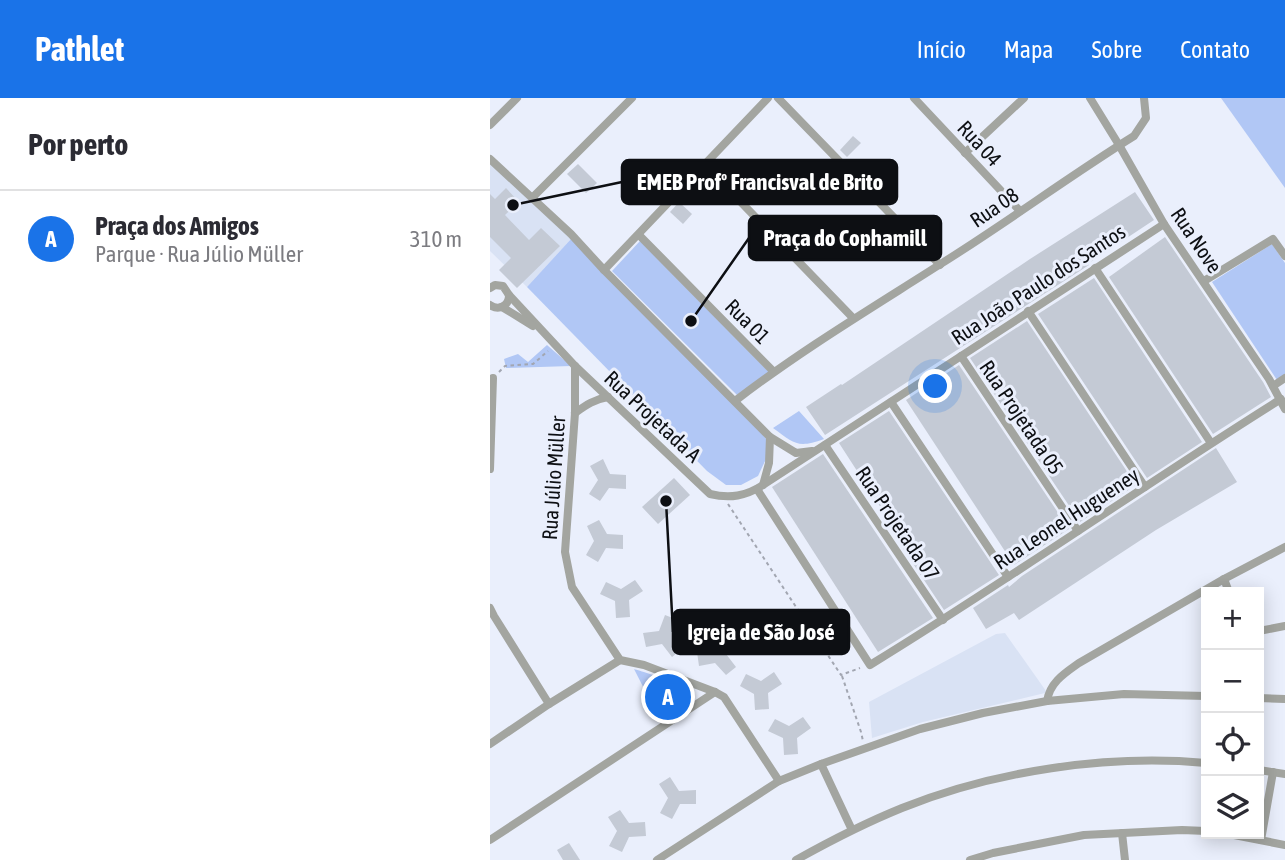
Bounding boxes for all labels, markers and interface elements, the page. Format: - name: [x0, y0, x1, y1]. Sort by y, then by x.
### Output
- text: Pathlet: [35, 30, 124, 68]
- text: Início: [917, 36, 966, 63]
- text: Mapa: [1004, 36, 1054, 63]
- text: Sobre: [1092, 36, 1142, 63]
- text: Contato: [1180, 36, 1250, 63]
- street label: Rua 04: [953, 115, 1007, 171]
- text: Por perto: [28, 127, 128, 161]
- callout: EMEB Profº Francisval de Brito: [622, 160, 897, 204]
- text: EMEB Profº Francisval de Brito: [637, 169, 883, 195]
- street label: Rua 08: [965, 182, 1023, 232]
- street label: Rua Nove: [1167, 203, 1227, 277]
- text: Praça dos Amigos: [95, 211, 259, 241]
- callout: Praça do Cophamill: [749, 216, 941, 260]
- street label: Rua João Paulo dos Santos: [947, 219, 1129, 349]
- text: Praça do Cophamill: [763, 225, 928, 251]
- text: A: [45, 226, 57, 252]
- text: 310 m: [410, 226, 462, 252]
- text: Parque · Rua Júlio Müller: [95, 241, 303, 267]
- street label: Rua 01: [721, 294, 775, 348]
- street label: Rua Projetada 05: [975, 356, 1069, 478]
- street label: Rua Projetada A: [600, 365, 707, 467]
- your location: [918, 369, 952, 403]
- street label: Rua Júlio Müller: [537, 414, 569, 541]
- street label: Rua Projetada 07: [851, 462, 945, 584]
- street label: Rua Leonel Hugueney: [989, 462, 1143, 574]
- map controls: [1201, 587, 1264, 839]
- button: +: [1201, 587, 1264, 650]
- callout: Igreja de São José: [673, 610, 849, 654]
- text: Igreja de São José: [687, 619, 835, 645]
- button: −: [1201, 650, 1264, 713]
- pin: A: [645, 671, 691, 723]
- button: locate: [1201, 713, 1264, 776]
- button: layers: [1201, 776, 1264, 839]

